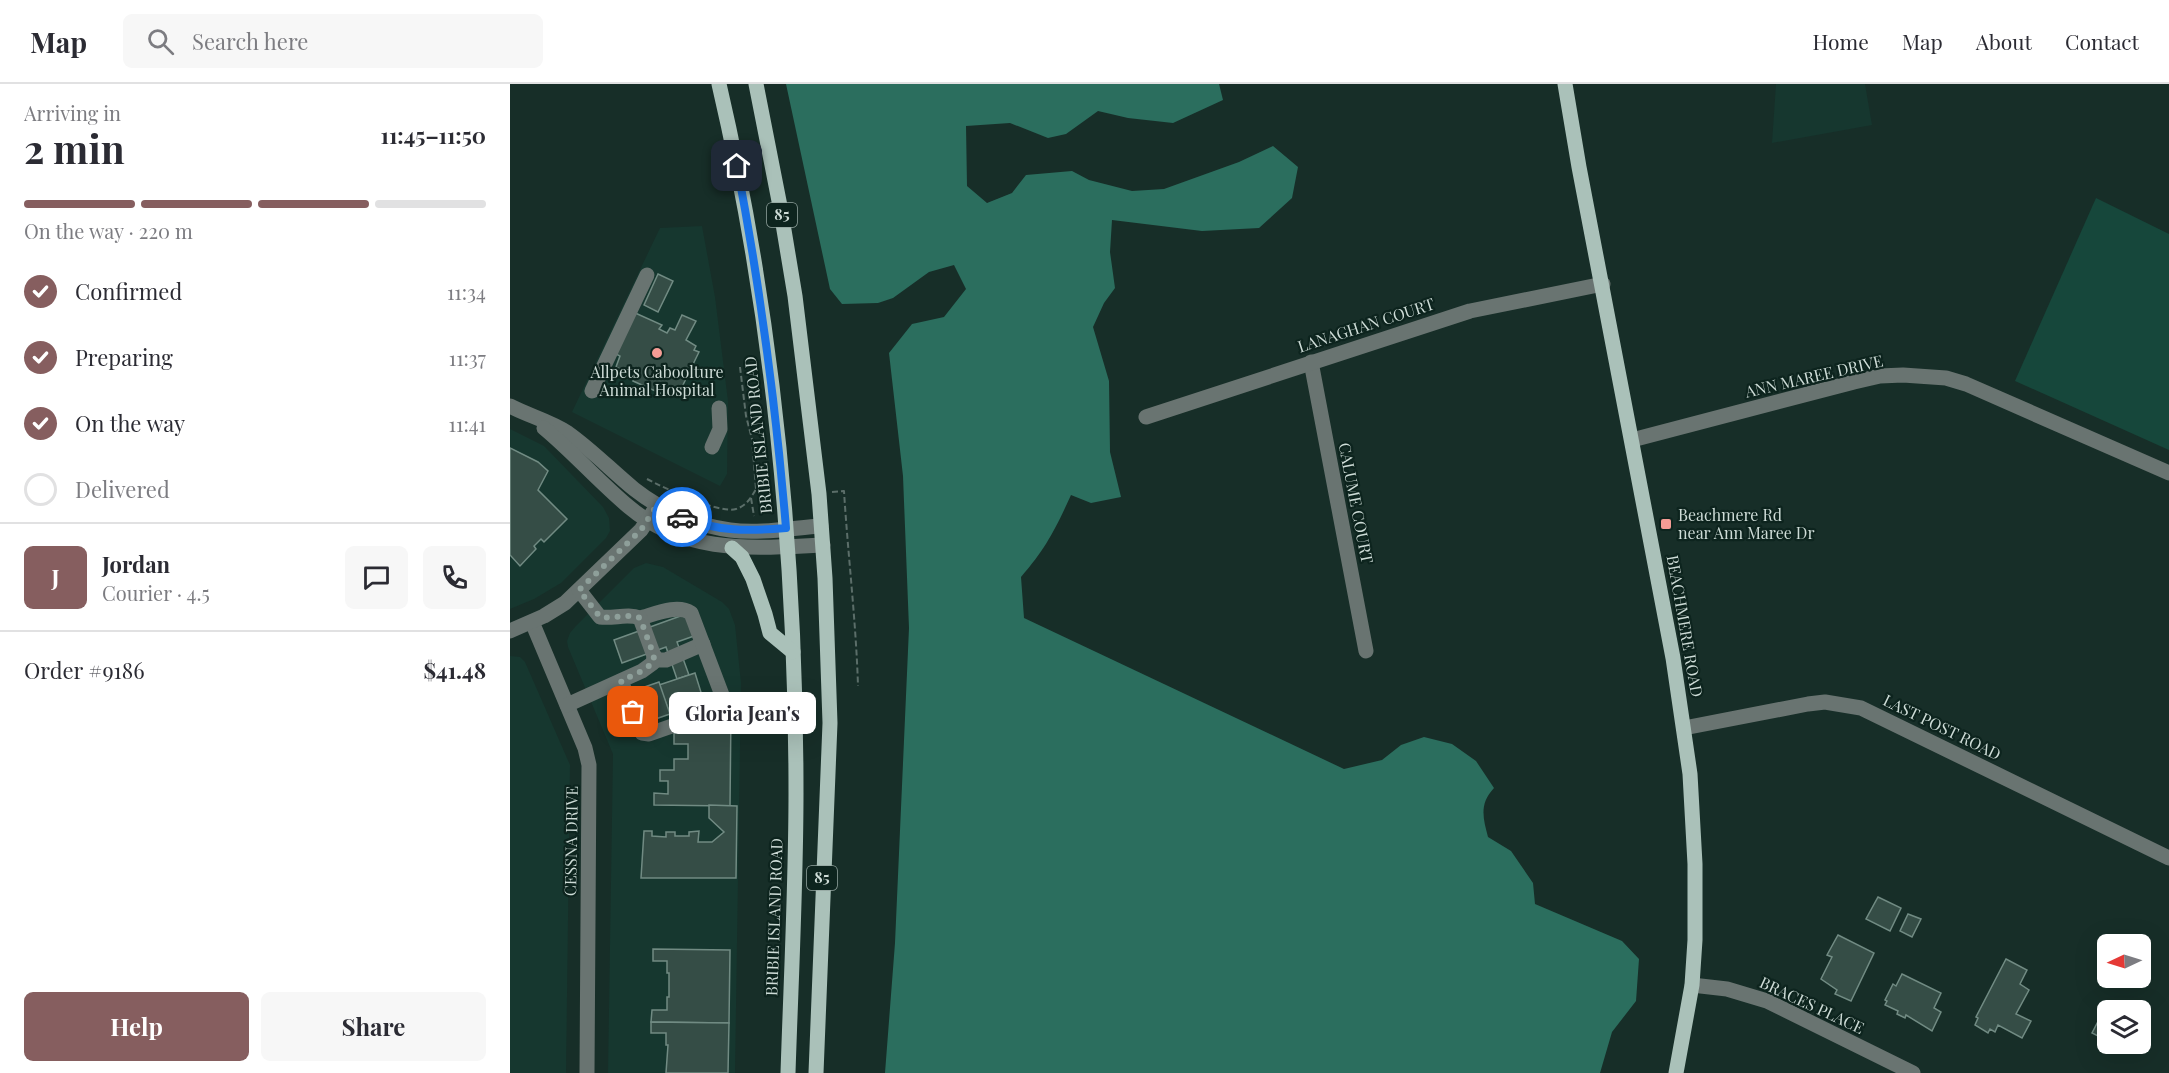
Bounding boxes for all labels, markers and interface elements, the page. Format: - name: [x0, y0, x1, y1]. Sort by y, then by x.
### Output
- search box: [123, 14, 543, 68]
- text: Map: [30, 23, 87, 60]
- icon: search: [144, 25, 177, 58]
- text: Search here: [192, 26, 308, 56]
- text: Home: [1813, 27, 1869, 55]
- text: Map: [1902, 27, 1943, 55]
- text: About: [1976, 27, 2032, 55]
- text: Contact: [2065, 27, 2139, 55]
- text: Arriving in: [24, 99, 121, 126]
- text: 11:45–11:50: [380, 120, 486, 150]
- text: 2 min: [24, 122, 125, 174]
- pin: [711, 140, 762, 191]
- icon: home: [720, 149, 753, 182]
- road number: 85: [767, 203, 797, 227]
- text: On the way · 220 m: [24, 217, 193, 244]
- icon: check: [24, 275, 57, 308]
- text: Confirmed: [75, 276, 182, 306]
- text: 11:34: [447, 278, 486, 305]
- street label: LANAGHAN COURT: [1295, 292, 1437, 357]
- icon: check: [24, 341, 57, 374]
- text: Preparing: [75, 342, 173, 372]
- text: 11:37: [449, 344, 486, 371]
- marker: Allpets Caboolture Animal Hospital: [650, 346, 664, 360]
- street label: ANN MAREE DRIVE: [1742, 349, 1885, 402]
- street label: BRIBIE ISLAND ROAD: [739, 355, 776, 515]
- place label: Allpets Caboolture Animal Hospital: [589, 361, 724, 400]
- icon: check: [24, 407, 57, 440]
- text: On the way: [75, 408, 185, 438]
- text: 11:41: [449, 410, 486, 437]
- street label: CALUME COURT: [1334, 441, 1379, 565]
- text: Delivered: [75, 474, 170, 504]
- courier: [652, 487, 712, 547]
- icon: car: [666, 501, 699, 534]
- place label: Beachmere Rd near Ann Maree Dr: [1678, 504, 1815, 543]
- marker: Beachmere Rd near Ann Maree Dr: [1659, 517, 1673, 531]
- button: chat: [345, 546, 408, 609]
- button: phone: [423, 546, 486, 609]
- text: Jordan: [102, 549, 170, 579]
- street label: BEACHMERE ROAD: [1663, 553, 1708, 699]
- text: J: [51, 562, 60, 592]
- text: Courier · 4.5: [102, 579, 210, 606]
- text: Order #9186: [24, 655, 145, 685]
- text: $41.48: [423, 655, 486, 685]
- pin: [607, 686, 658, 737]
- street label: LAST POST ROAD: [1880, 689, 2005, 764]
- callout: Gloria Jean's: [669, 691, 816, 733]
- icon: bag: [616, 695, 649, 728]
- text: Gloria Jean's: [685, 699, 800, 726]
- street label: CESSNA DRIVE: [559, 786, 582, 896]
- street label: BRIBIE ISLAND ROAD: [760, 838, 787, 996]
- road number: 85: [807, 866, 837, 890]
- north arrow: [2097, 934, 2151, 988]
- map controls: [2097, 934, 2151, 1054]
- street label: BRACES PLACE: [1757, 971, 1868, 1038]
- button: Help: [24, 992, 249, 1061]
- button: Share: [261, 992, 486, 1061]
- button: layers: [2097, 1000, 2151, 1054]

